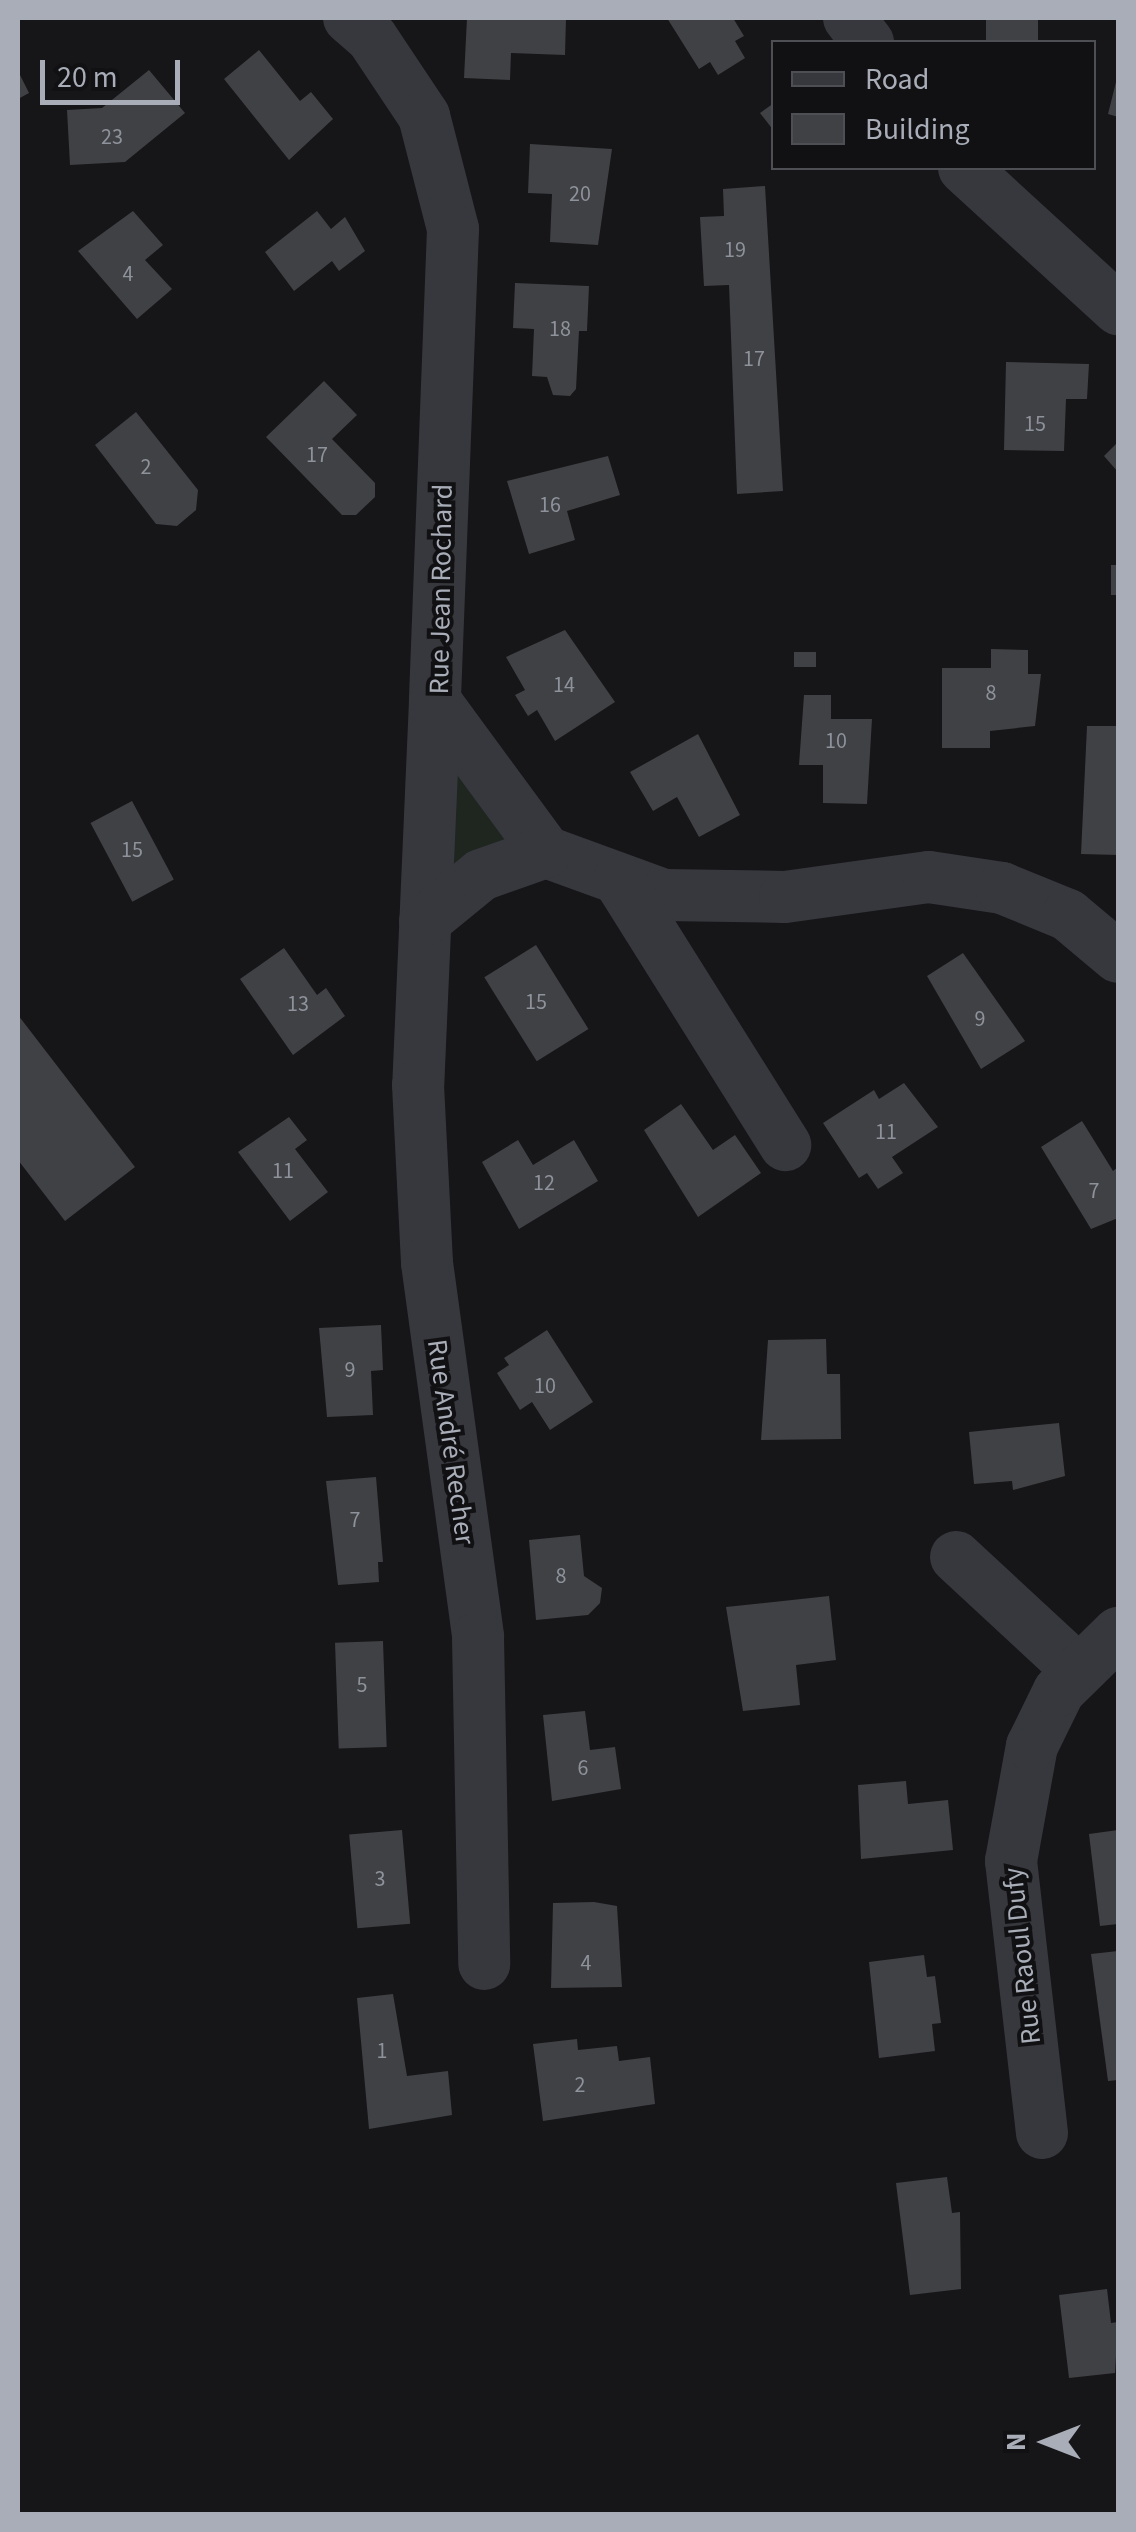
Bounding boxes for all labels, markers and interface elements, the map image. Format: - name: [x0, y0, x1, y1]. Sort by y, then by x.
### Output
- scale bar: [45, 40, 185, 102]
- legend: [771, 40, 1096, 170]
- text: 20 m: [57, 56, 118, 99]
- text: Road: [865, 58, 929, 101]
- text: Building: [865, 108, 970, 151]
- house number: 23: [101, 125, 123, 151]
- house number: 20: [569, 182, 591, 208]
- house number: 19: [724, 238, 746, 264]
- house number: 4: [123, 262, 133, 288]
- house number: 18: [549, 317, 571, 343]
- house number: 17: [743, 347, 765, 373]
- house number: 15: [1024, 412, 1046, 438]
- house number: 17: [306, 443, 328, 469]
- house number: 2: [141, 455, 151, 481]
- street label: Rue Jean Rochard: [422, 483, 460, 695]
- house number: 16: [539, 493, 561, 519]
- house number: 14: [553, 673, 575, 699]
- house number: 8: [986, 681, 996, 707]
- house number: 10: [825, 729, 847, 755]
- house number: 15: [121, 838, 143, 864]
- house number: 15: [525, 990, 547, 1016]
- house number: 13: [287, 992, 309, 1018]
- house number: 9: [975, 1007, 985, 1033]
- house number: 11: [875, 1120, 897, 1146]
- house number: 11: [272, 1159, 294, 1185]
- house number: 12: [533, 1171, 555, 1197]
- house number: 7: [1089, 1179, 1099, 1205]
- street label: Rue André Recher: [420, 1337, 482, 1547]
- house number: 9: [345, 1358, 355, 1384]
- house number: 10: [534, 1374, 556, 1400]
- house number: 7: [350, 1508, 360, 1534]
- house number: 8: [556, 1564, 566, 1590]
- house number: 5: [357, 1673, 367, 1699]
- house number: 6: [578, 1756, 588, 1782]
- street label: Rue Raoul Dufy: [996, 1866, 1048, 2046]
- house number: 3: [375, 1867, 385, 1893]
- house number: 4: [581, 1951, 591, 1977]
- house number: 1: [377, 2039, 387, 2065]
- house number: 2: [575, 2073, 585, 2099]
- north arrow: [996, 2392, 1096, 2492]
- text: N: [996, 2433, 1036, 2451]

